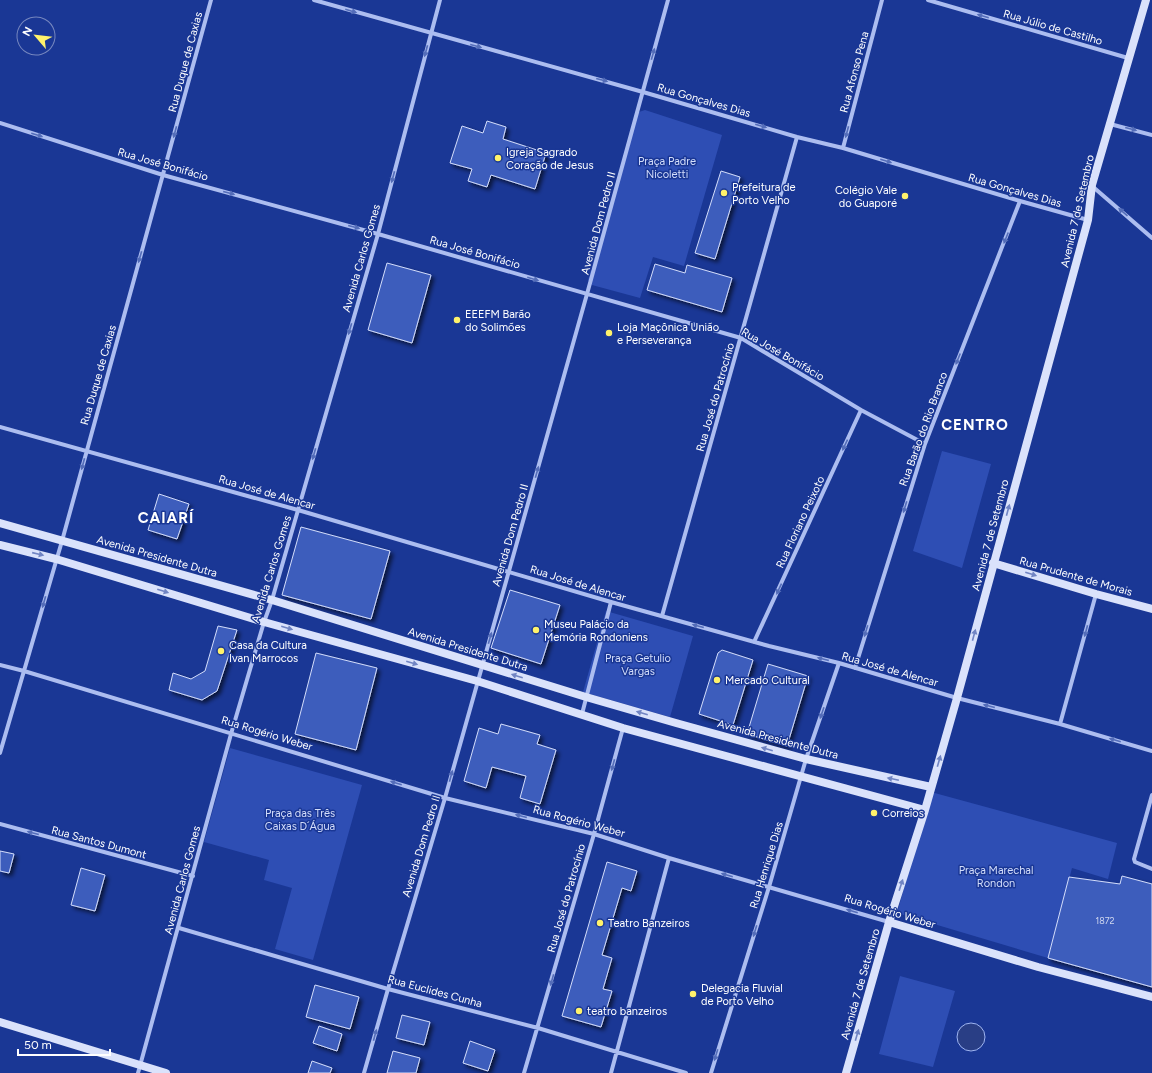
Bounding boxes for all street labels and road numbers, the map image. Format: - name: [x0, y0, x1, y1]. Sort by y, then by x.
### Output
- street label: Rua Júlio de Castilho: [1002, 7, 1104, 48]
- street label: Rua Duque de Caxias: [166, 10, 205, 114]
- street label: Rua Afonso Pena: [837, 30, 872, 114]
- street label: Rua Gonçalves Dias: [656, 81, 752, 120]
- street label: Rua José Bonifácio: [116, 145, 210, 184]
- street label: Avenida 7 de Setembro: [1058, 154, 1097, 269]
- street label: Avenida Dom Pedro II: [578, 170, 618, 276]
- street label: Rua Gonçalves Dias: [967, 171, 1063, 210]
- street label: Avenida Carlos Gomes: [340, 203, 383, 314]
- street label: Rua José Bonifácio: [428, 233, 522, 272]
- street label: Rua Duque de Caxias: [78, 324, 119, 427]
- street label: Rua José Bonifácio: [739, 325, 827, 383]
- street label: Rua José do Patrocínio: [694, 341, 737, 453]
- street label: Rua Barão do Rio Branco: [897, 370, 950, 488]
- street label: Rua José de Alencar: [217, 472, 317, 513]
- street label: Rua Floriano Peixoto: [773, 474, 828, 570]
- street label: Avenida 7 de Setembro: [969, 478, 1012, 592]
- street label: Avenida Dom Pedro II: [490, 482, 531, 588]
- street label: Avenida Carlos Gomes: [249, 514, 294, 624]
- street label: Avenida Presidente Dutra: [95, 533, 219, 580]
- street label: Rua Prudente de Morais: [1018, 554, 1134, 599]
- street label: Rua José de Alencar: [528, 563, 628, 604]
- street label: Avenida Presidente Dutra: [406, 625, 529, 674]
- street label: Rua José de Alencar: [840, 649, 940, 690]
- street label: Rua Rogério Weber: [220, 713, 314, 754]
- street label: Avenida Presidente Dutra: [716, 717, 840, 762]
- street label: Avenida Dom Pedro II: [400, 794, 443, 899]
- street label: Rua Rogério Weber: [531, 803, 627, 840]
- street label: Rua Henrique Dias: [747, 820, 786, 910]
- street label: Rua Santos Dumont: [50, 824, 148, 861]
- street label: Avenida Carlos Gomes: [162, 825, 203, 936]
- street label: Rua José do Patrocínio: [545, 842, 588, 954]
- street label: Rua Rogério Weber: [843, 891, 937, 932]
- street label: Avenida 7 de Setembro: [838, 927, 883, 1041]
- street label: Rua Euclides Cunha: [386, 973, 483, 1010]

